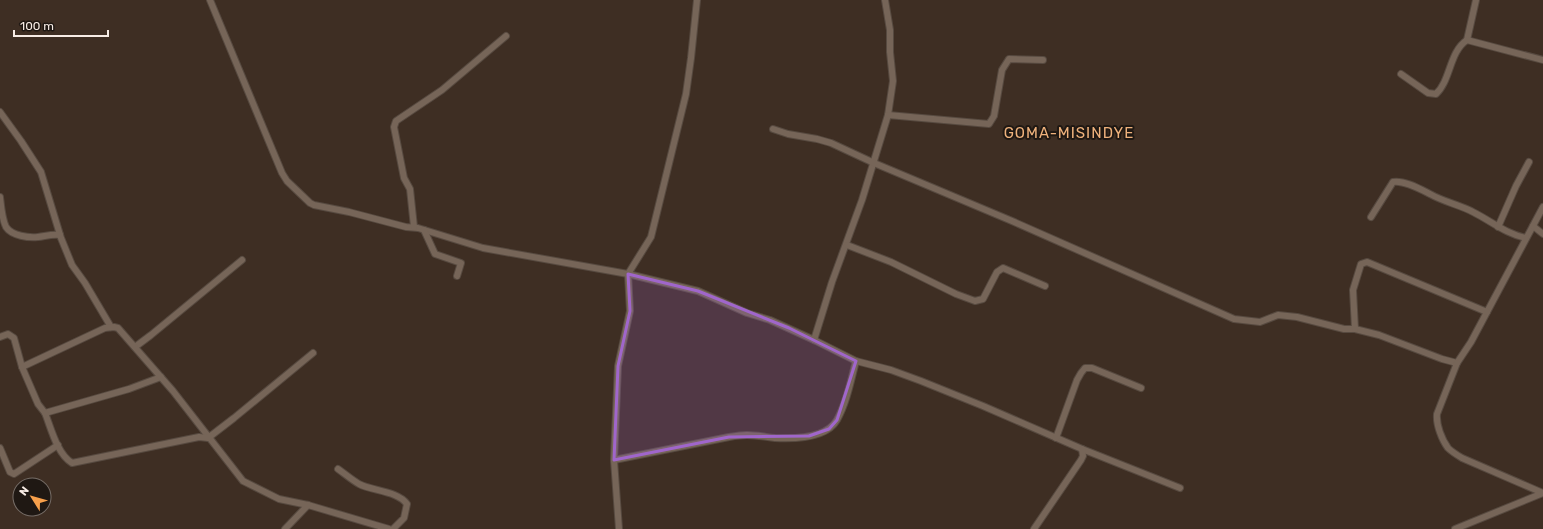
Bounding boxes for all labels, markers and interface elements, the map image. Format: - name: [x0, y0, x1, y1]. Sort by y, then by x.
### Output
- scale bar: [14, 12, 108, 38]
- text: 100 m: [20, 19, 54, 33]
- district label: GOMA-MISINDYE: [1004, 124, 1134, 142]
- north arrow: [12, 477, 52, 517]
- text: N: [17, 484, 32, 498]

